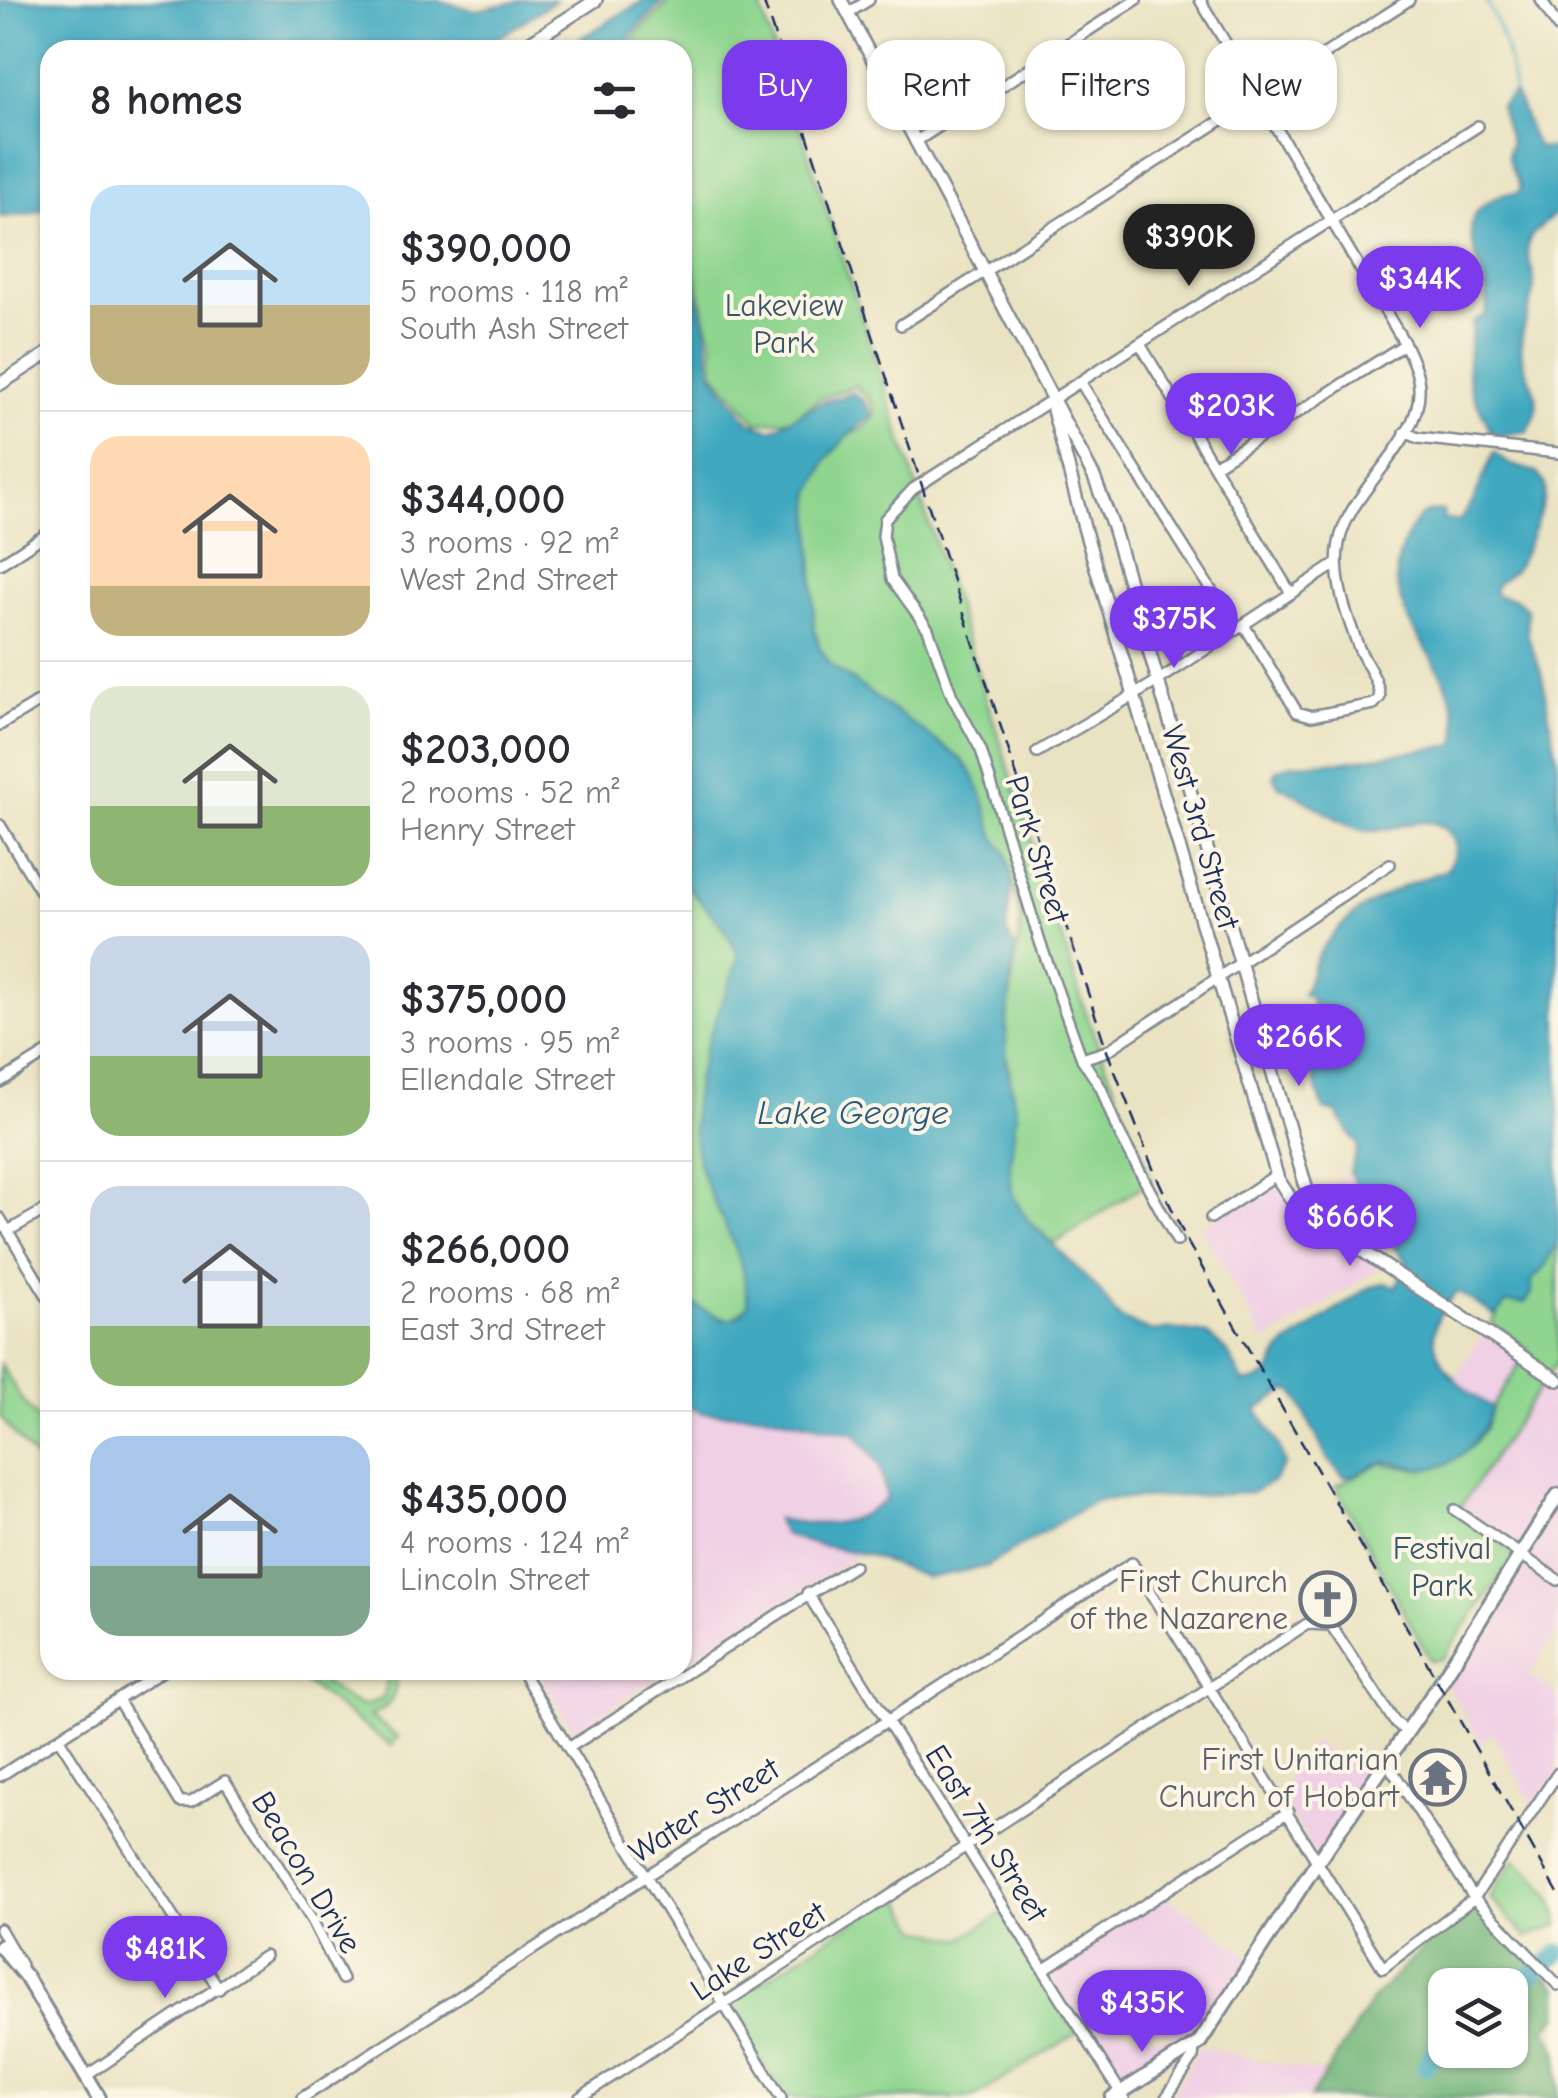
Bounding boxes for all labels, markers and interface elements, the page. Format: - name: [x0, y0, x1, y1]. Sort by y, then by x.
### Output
- chip: Buy: [722, 40, 847, 130]
- chip: Rent: [867, 40, 1005, 130]
- chip: Filters: [1025, 40, 1185, 130]
- chip: New: [1205, 40, 1337, 130]
- icon: filters: [587, 73, 642, 128]
- text: 8 homes: [90, 76, 242, 125]
- pin: $390K: [1119, 204, 1259, 289]
- text: $390K: [1145, 218, 1233, 255]
- text: $390,000: [400, 224, 572, 273]
- icon: home: [170, 225, 290, 345]
- pin: $344K: [1350, 246, 1490, 331]
- text: $344K: [1378, 260, 1462, 297]
- text: 5 rooms · 118 m²: [400, 273, 628, 310]
- park label: Lakeview Park: [725, 287, 843, 361]
- text: South Ash Street: [400, 310, 628, 347]
- pin: $203K: [1161, 373, 1301, 458]
- text: $203K: [1187, 387, 1275, 424]
- text: $344,000: [400, 475, 565, 524]
- icon: home: [170, 476, 290, 596]
- text: 3 rooms · 92 m²: [400, 524, 619, 561]
- text: West 2nd Street: [400, 561, 617, 598]
- pin: $375K: [1104, 586, 1244, 671]
- text: $375K: [1132, 600, 1216, 637]
- street label: West 3rd Street: [1154, 721, 1248, 934]
- text: $203,000: [400, 725, 571, 774]
- icon: home: [170, 726, 290, 846]
- street label: Park Street: [998, 771, 1078, 928]
- text: 2 rooms · 52 m²: [400, 774, 619, 811]
- text: Henry Street: [400, 811, 575, 848]
- text: $375,000: [400, 975, 567, 1024]
- icon: home: [170, 976, 290, 1096]
- pin: $266K: [1229, 1004, 1369, 1089]
- text: $266K: [1256, 1018, 1342, 1055]
- text: 3 rooms · 95 m²: [400, 1024, 619, 1061]
- text: Ellendale Street: [400, 1061, 614, 1098]
- water label: Lake George: [757, 1092, 949, 1133]
- pin: $666K: [1280, 1184, 1420, 1269]
- text: $666K: [1306, 1198, 1394, 1235]
- text: $266,000: [400, 1225, 570, 1274]
- icon: home: [170, 1226, 290, 1346]
- text: 2 rooms · 68 m²: [400, 1274, 619, 1311]
- text: East 3rd Street: [400, 1311, 605, 1348]
- text: $435,000: [400, 1475, 568, 1524]
- icon: home: [170, 1476, 290, 1596]
- text: 4 rooms · 124 m²: [400, 1524, 629, 1561]
- park label: Festival Park: [1393, 1530, 1491, 1604]
- text: Lincoln Street: [400, 1561, 589, 1598]
- place label: First Church of the Nazarene: [1069, 1563, 1288, 1637]
- church icon: First Church of the Nazarene: [1297, 1569, 1357, 1629]
- street label: East 7th Street: [918, 1738, 1056, 1929]
- place label: First Unitarian Church of Hobart: [1159, 1741, 1400, 1815]
- temple icon: First Unitarian Church of Hobart: [1408, 1747, 1468, 1807]
- street label: Water Street: [622, 1749, 787, 1871]
- street label: Beacon Drive: [244, 1785, 369, 1960]
- street label: Lake Street: [684, 1894, 833, 2009]
- pin: $481K: [95, 1916, 235, 2001]
- text: $481K: [124, 1930, 206, 1967]
- map controls: [1428, 1968, 1528, 2068]
- button: layers: [1428, 1968, 1528, 2068]
- pin: $435K: [1072, 1970, 1212, 2055]
- text: $435K: [1099, 1984, 1185, 2021]

